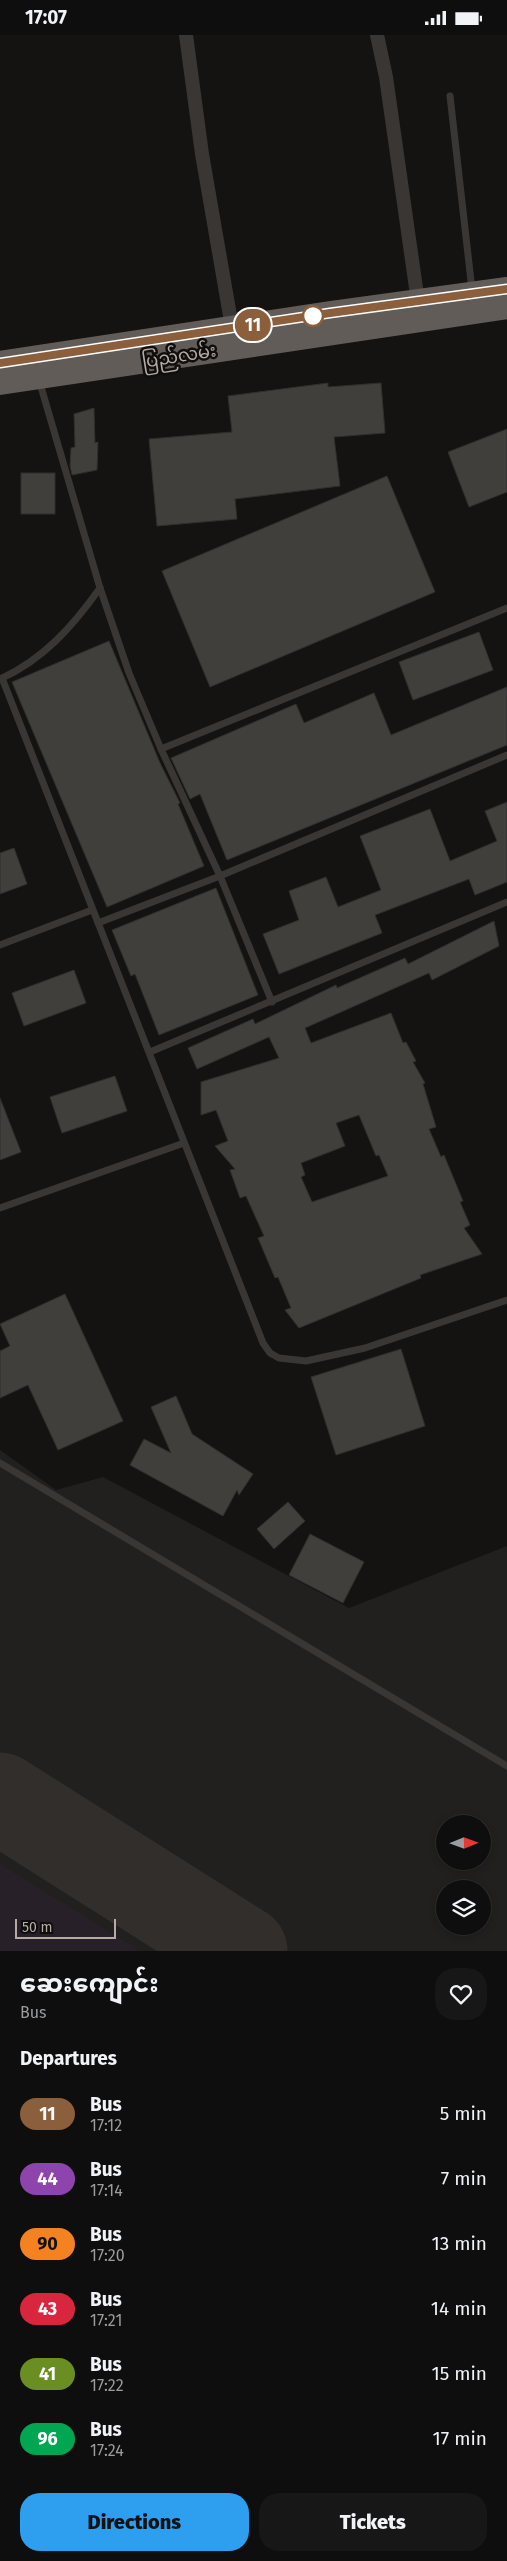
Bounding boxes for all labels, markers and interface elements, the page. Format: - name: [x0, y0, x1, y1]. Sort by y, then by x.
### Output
- text: 17:07: [25, 6, 67, 29]
- unlabelled marker: [302, 305, 324, 327]
- line badge: 11: [230, 309, 276, 341]
- text: 11: [245, 314, 261, 336]
- street label: ပြည်လမ်း: [140, 337, 218, 377]
- north arrow: [436, 1815, 491, 1870]
- map controls: [436, 1815, 491, 1935]
- button: layers: [436, 1880, 491, 1935]
- scale bar: [15, 1916, 116, 1939]
- text: 50 m: [22, 1919, 53, 1936]
- button: heart: [435, 1968, 487, 2020]
- text: ဆေးကျောင်း: [20, 1970, 159, 1998]
- text: Bus: [20, 2003, 47, 2022]
- text: Departures: [20, 2047, 117, 2070]
- text: Bus: [90, 2093, 122, 2116]
- text: 5 min: [440, 2102, 487, 2125]
- text: 11: [39, 2103, 56, 2125]
- text: 17:12: [90, 2116, 122, 2135]
- text: Bus: [90, 2158, 122, 2181]
- text: 7 min: [441, 2167, 487, 2190]
- text: 44: [37, 2168, 58, 2190]
- text: 17:14: [90, 2181, 123, 2200]
- text: Bus: [90, 2223, 122, 2246]
- text: 13 min: [431, 2232, 487, 2255]
- text: 90: [37, 2233, 58, 2255]
- text: 17:20: [90, 2246, 125, 2265]
- text: Bus: [90, 2288, 122, 2311]
- text: 14 min: [431, 2297, 487, 2320]
- text: 43: [38, 2298, 57, 2320]
- text: 17:21: [90, 2311, 122, 2330]
- text: Bus: [90, 2353, 122, 2376]
- text: 15 min: [431, 2362, 487, 2385]
- text: 41: [39, 2363, 56, 2385]
- text: 17:22: [90, 2376, 124, 2395]
- text: Bus: [90, 2418, 122, 2441]
- text: 17 min: [433, 2427, 487, 2450]
- text: 96: [37, 2428, 58, 2450]
- text: 17:24: [90, 2441, 124, 2460]
- button: Directions: [20, 2493, 249, 2551]
- button: Tickets: [259, 2493, 487, 2551]

